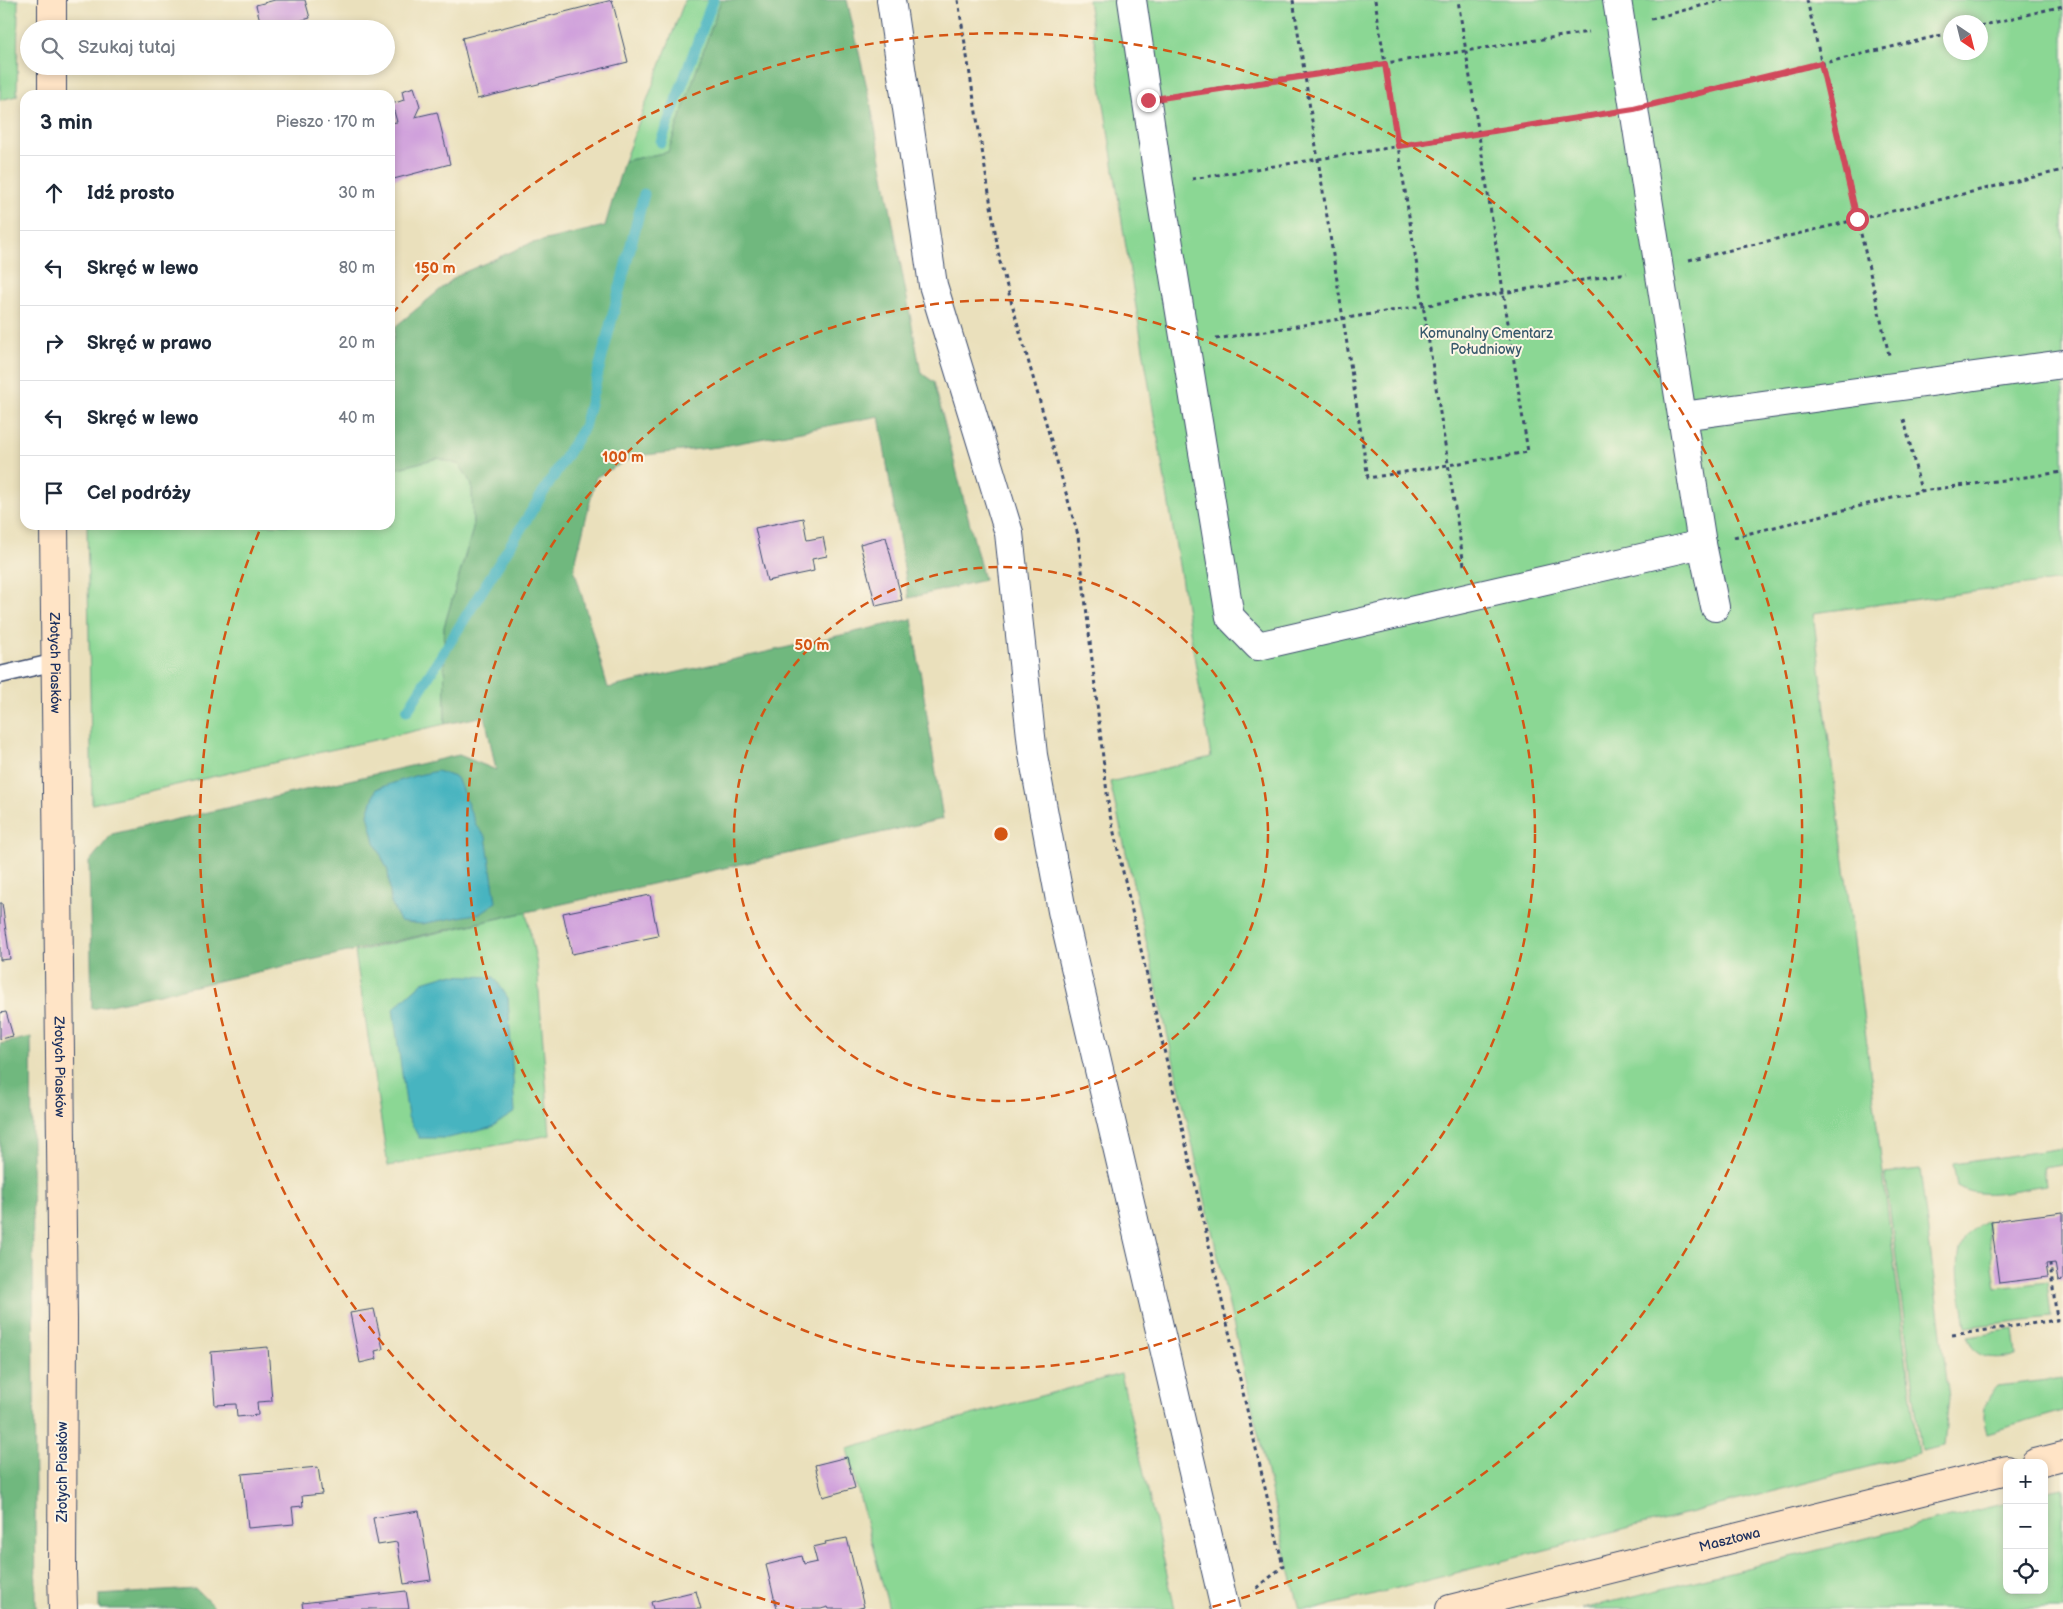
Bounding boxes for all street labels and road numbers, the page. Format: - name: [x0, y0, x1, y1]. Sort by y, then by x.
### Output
- street label: Złotych Piasków: [46, 611, 65, 714]
- street label: Złotych Piasków: [51, 1015, 69, 1118]
- street label: Złotych Piasków: [54, 1421, 71, 1523]
- street label: Masztowa: [1697, 1523, 1762, 1555]

